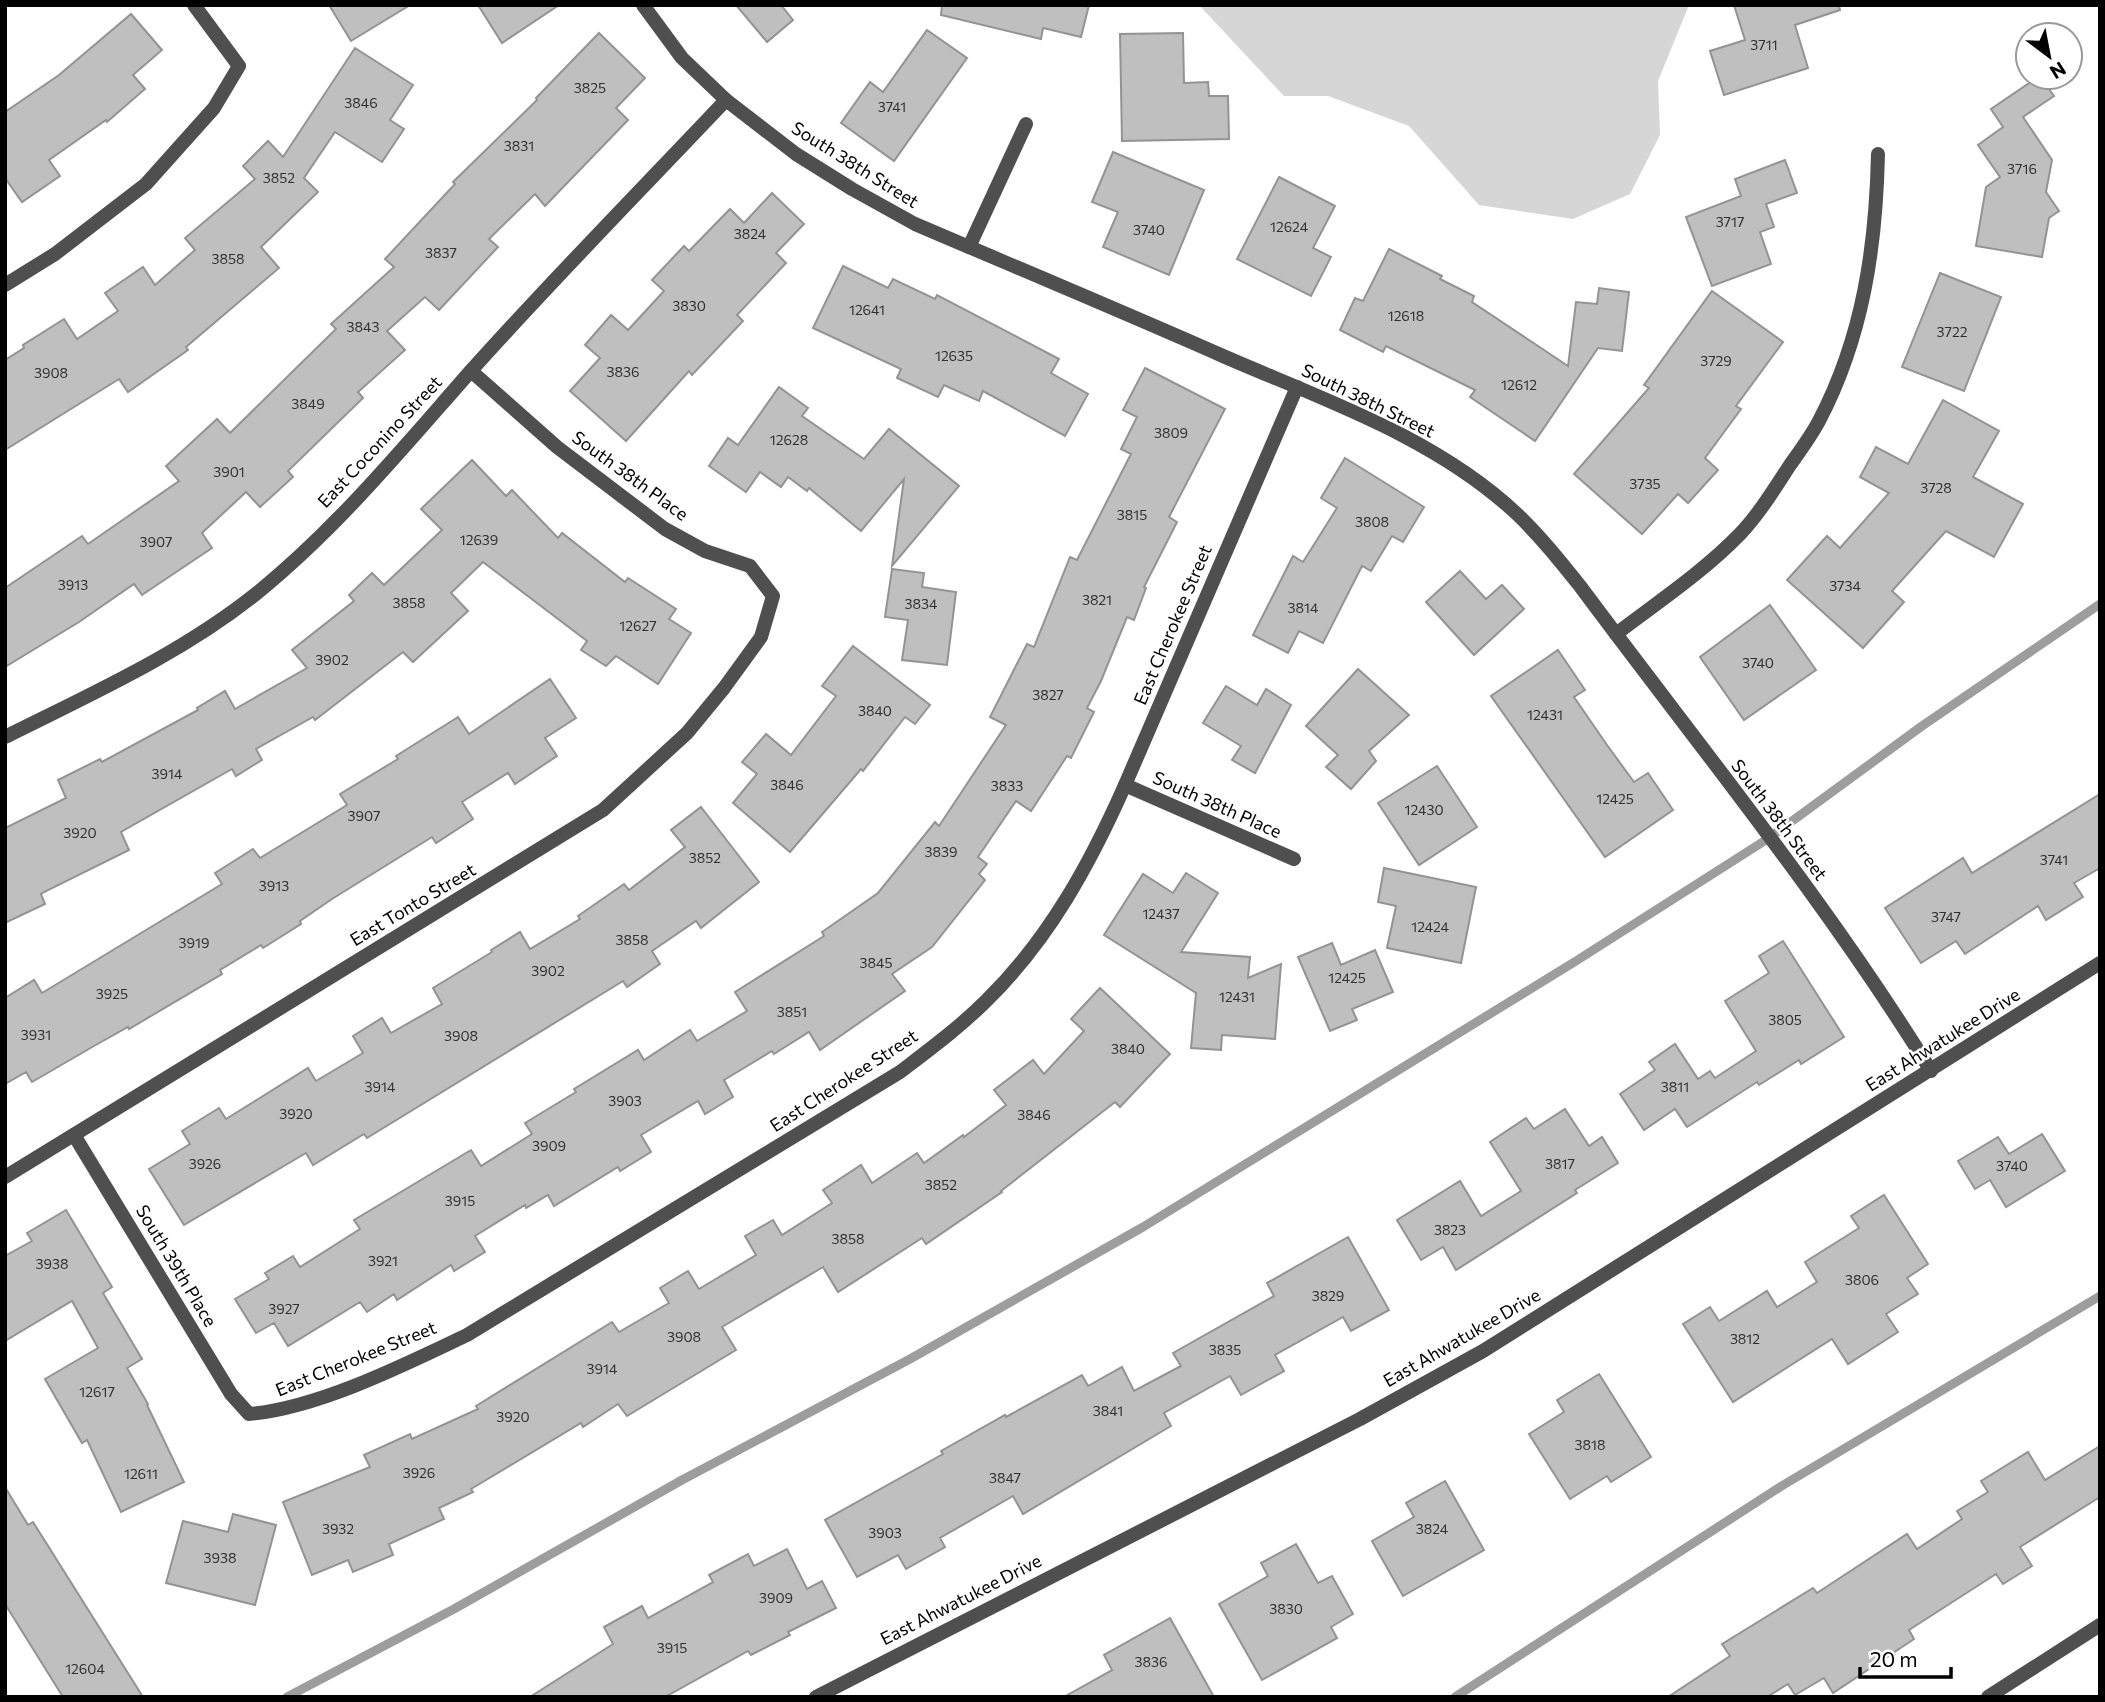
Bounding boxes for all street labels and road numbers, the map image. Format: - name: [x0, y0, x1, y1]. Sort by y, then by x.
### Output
- street label: South 38th Street: [788, 116, 923, 212]
- street label: South 38th Street: [1298, 358, 1439, 442]
- street label: East Coconino Street: [313, 371, 446, 512]
- street label: South 38th Place: [568, 426, 693, 525]
- street label: East Cherokee Street: [1128, 541, 1216, 708]
- street label: South 38th Street: [1727, 755, 1832, 884]
- street label: South 38th Place: [1150, 766, 1285, 842]
- street label: East Tonto Street: [346, 858, 479, 950]
- street label: East Ahwatukee Drive: [1861, 983, 2024, 1096]
- street label: East Cherokee Street: [766, 1024, 921, 1136]
- street label: South 39th Place: [132, 1200, 222, 1331]
- street label: East Ahwatukee Drive: [1379, 1283, 1544, 1391]
- street label: East Cherokee Street: [272, 1316, 439, 1400]
- street label: East Ahwatukee Drive: [876, 1549, 1045, 1649]

